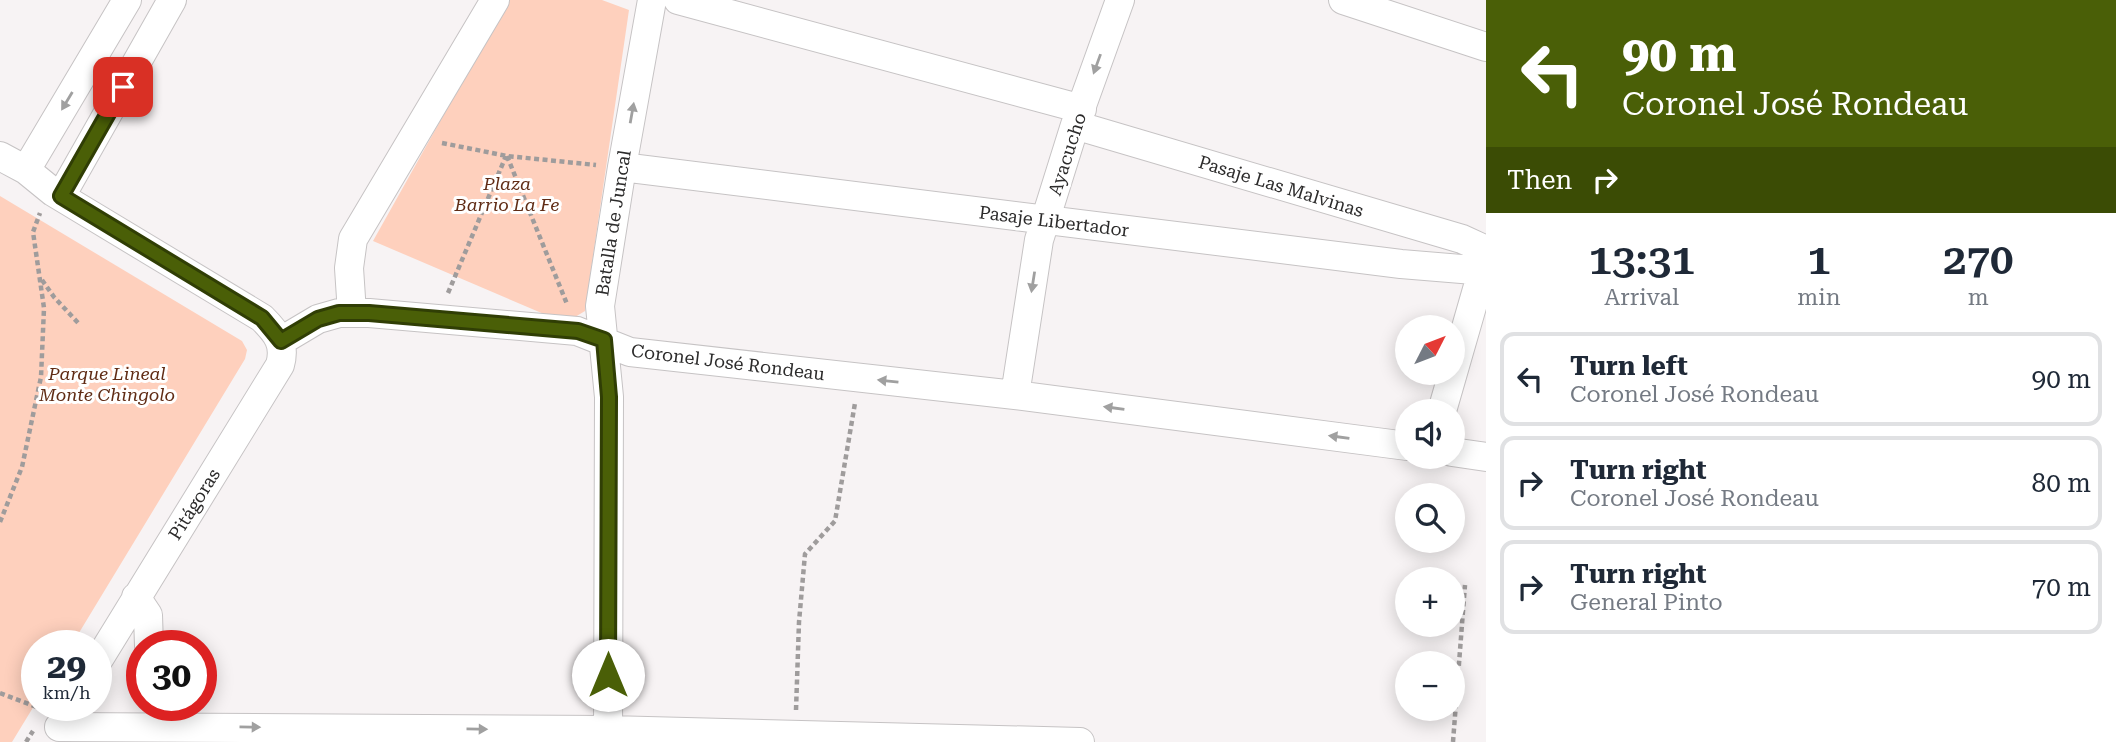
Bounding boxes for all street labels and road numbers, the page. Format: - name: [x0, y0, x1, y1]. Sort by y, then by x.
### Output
- street label: Ayacucho: [1044, 110, 1090, 198]
- street label: Batalla de Juncal: [591, 148, 635, 297]
- street label: Pasaje Las Malvinas: [1196, 151, 1366, 221]
- street label: Pasaje Libertador: [978, 201, 1130, 241]
- street label: Coronel José Rondeau: [630, 340, 826, 384]
- street label: Pitágoras: [164, 464, 224, 544]

